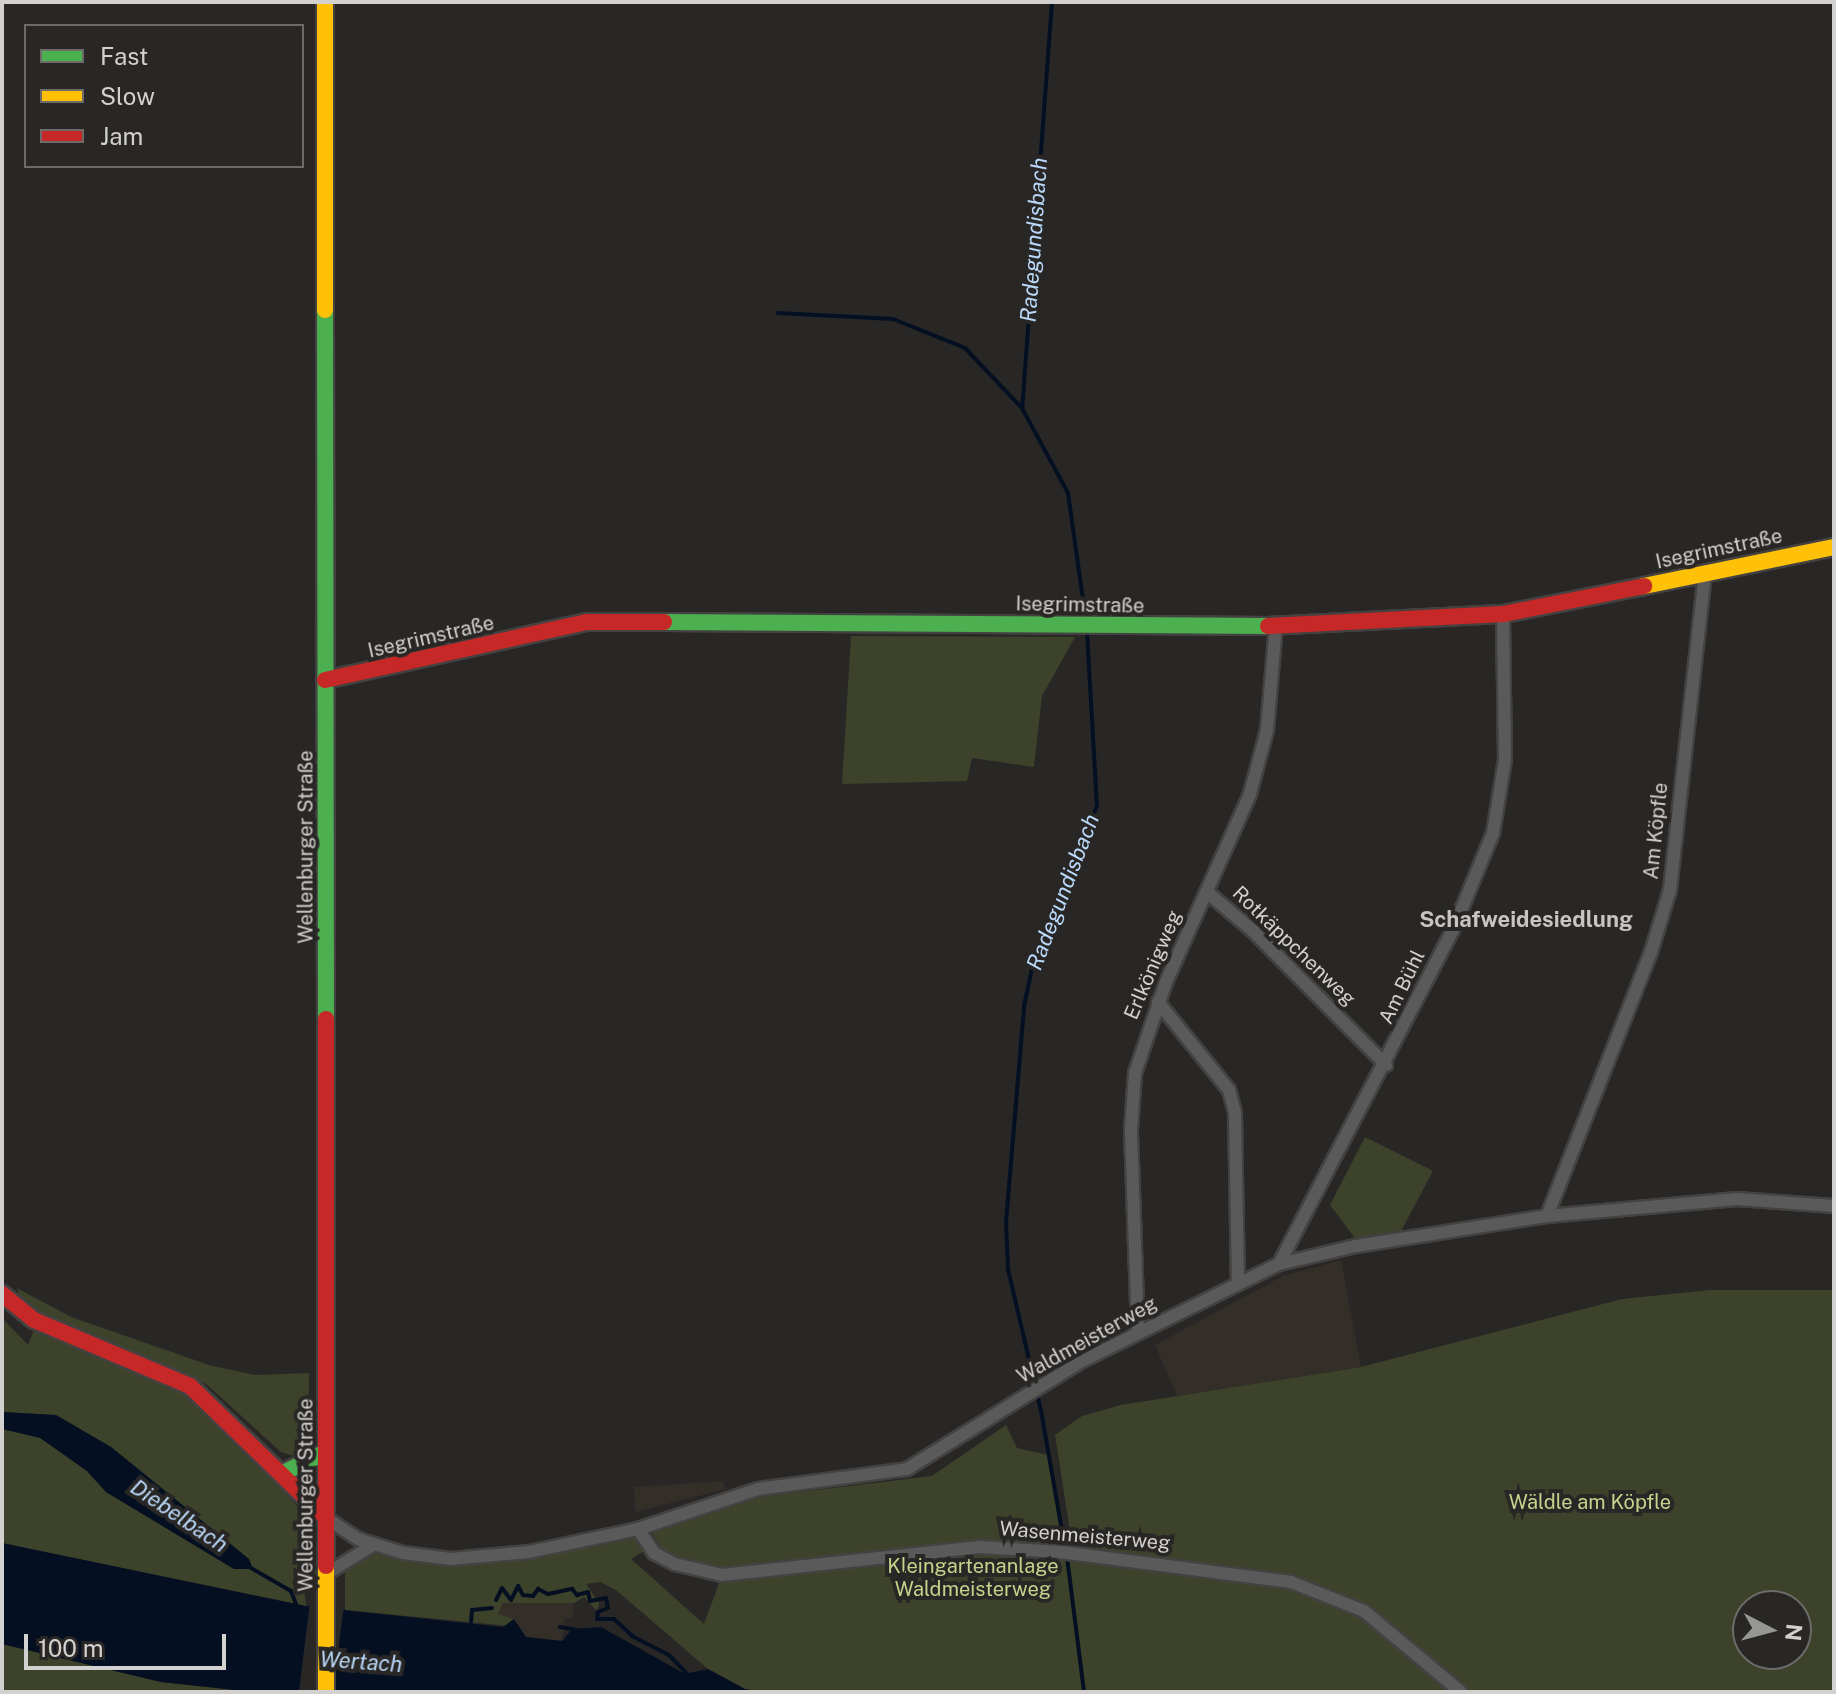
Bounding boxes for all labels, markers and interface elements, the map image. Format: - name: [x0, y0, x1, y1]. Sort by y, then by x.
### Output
- legend: [24, 24, 304, 168]
- text: Fast: [100, 42, 148, 70]
- text: Slow: [100, 82, 155, 110]
- text: Jam: [100, 122, 143, 150]
- water label: Radegundisbach: [1015, 157, 1053, 323]
- street label: Isegrimstraße: [1653, 524, 1785, 574]
- street label: Isegrimstraße: [1015, 592, 1145, 618]
- street label: Isegrimstraße: [366, 611, 496, 663]
- street label: Wellenburger Straße: [294, 750, 318, 944]
- street label: Am Köpfle: [1639, 782, 1673, 880]
- water label: Radegundisbach: [1021, 810, 1105, 974]
- street label: Rotkäppchenweg: [1228, 881, 1360, 1011]
- street label: Erlkönigweg: [1119, 907, 1187, 1023]
- district label: Schafweidesiedlung: [1419, 907, 1633, 933]
- street label: Am Bühl: [1374, 946, 1430, 1028]
- street label: Waldmeisterweg: [1013, 1292, 1161, 1388]
- street label: Wellenburger Straße: [294, 1398, 318, 1592]
- water label: Diebelbach: [125, 1474, 233, 1558]
- park label: Wäldle am Köpfle: [1509, 1490, 1671, 1514]
- street label: Wasenmeisterweg: [998, 1517, 1172, 1555]
- park label: Kleingartenanlage Waldmeisterweg: [887, 1554, 1059, 1601]
- north arrow: [1732, 1590, 1812, 1670]
- scale bar: [28, 1618, 230, 1668]
- text: N: [1780, 1622, 1808, 1642]
- text: 100 m: [38, 1634, 104, 1662]
- water label: Wertach: [319, 1646, 403, 1678]

